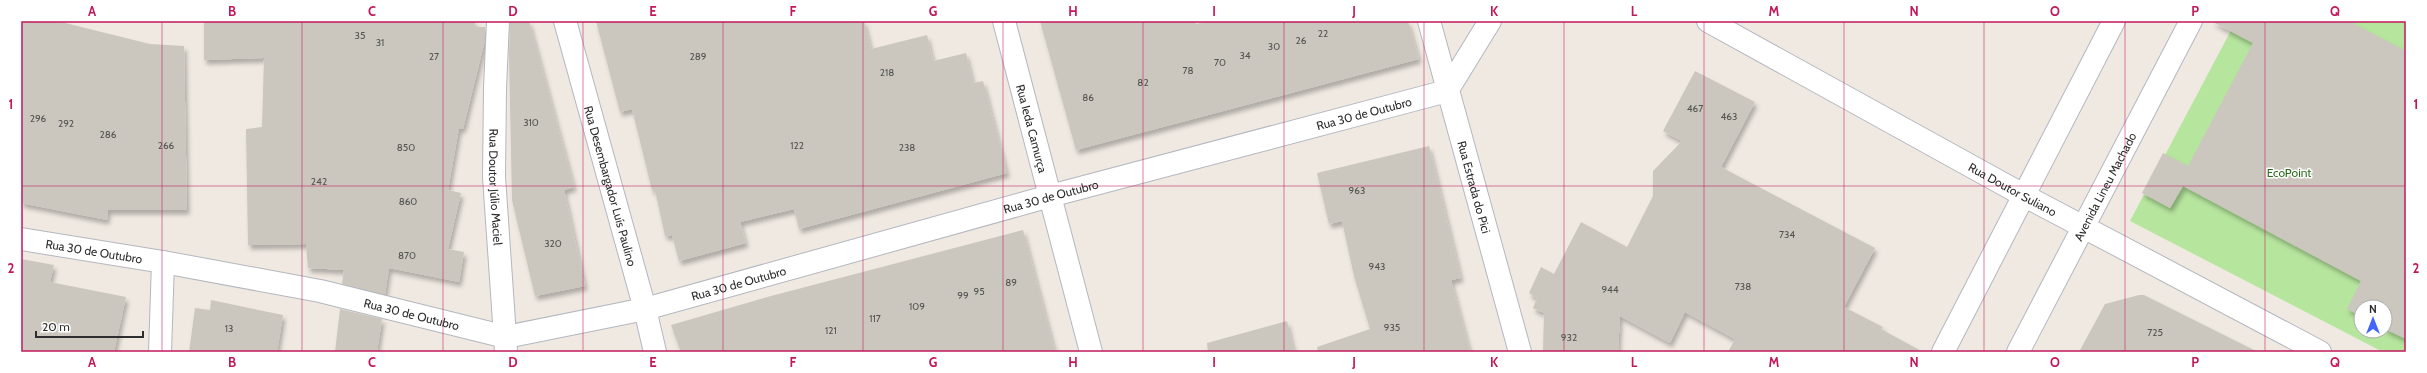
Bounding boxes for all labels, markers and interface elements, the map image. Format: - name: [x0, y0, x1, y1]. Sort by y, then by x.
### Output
- text: A: [88, 3, 97, 19]
- text: B: [228, 3, 236, 19]
- text: C: [368, 3, 376, 19]
- text: D: [508, 3, 518, 19]
- text: E: [649, 3, 657, 19]
- text: F: [790, 3, 797, 19]
- text: G: [929, 3, 938, 19]
- text: H: [1068, 3, 1078, 19]
- text: I: [1212, 3, 1216, 19]
- text: J: [1351, 3, 1356, 19]
- text: K: [1490, 3, 1499, 19]
- text: L: [1631, 3, 1638, 19]
- text: M: [1769, 3, 1780, 19]
- text: N: [1909, 3, 1919, 19]
- text: O: [2050, 3, 2060, 19]
- text: P: [2191, 3, 2199, 19]
- text: Q: [2330, 3, 2340, 19]
- house number: 22: [1318, 27, 1328, 40]
- house number: 35: [355, 29, 365, 42]
- house number: 26: [1296, 34, 1307, 47]
- house number: 31: [376, 36, 384, 49]
- house number: 30: [1268, 40, 1280, 53]
- house number: 34: [1239, 49, 1251, 62]
- house number: 27: [429, 50, 439, 63]
- house number: 289: [690, 50, 707, 63]
- house number: 70: [1214, 56, 1226, 69]
- house number: 78: [1182, 64, 1194, 77]
- house number: 218: [880, 66, 894, 79]
- house number: 82: [1137, 76, 1149, 89]
- street label: Rua Ieda Camurça: [1013, 82, 1051, 174]
- house number: 86: [1082, 91, 1094, 104]
- street label: Rua 30 de Outubro: [1315, 93, 1413, 133]
- text: 1: [9, 96, 13, 112]
- text: 1: [2414, 96, 2418, 112]
- house number: 467: [1687, 102, 1703, 115]
- street label: Rua Desembargador Luís Paulino: [581, 104, 640, 268]
- house number: 463: [1721, 110, 1737, 123]
- house number: 296: [30, 112, 47, 125]
- house number: 310: [523, 116, 539, 129]
- house number: 292: [58, 117, 74, 130]
- house number: 286: [100, 128, 117, 141]
- street label: Rua Doutor Júlio Maciel: [486, 128, 506, 246]
- street label: Avenida Lineu Machado: [2070, 129, 2139, 243]
- house number: 266: [158, 139, 175, 152]
- house number: 122: [790, 139, 804, 152]
- street label: Rua Estrada do Pici: [1455, 139, 1494, 235]
- house number: 850: [397, 141, 415, 154]
- house number: 238: [899, 141, 915, 154]
- street label: Rua Doutor Suliano: [1966, 159, 2060, 219]
- park label: EcoPoint: [2267, 165, 2311, 180]
- house number: 242: [311, 175, 327, 188]
- street label: Rua 30 de Outubro: [1002, 176, 1100, 216]
- house number: 963: [1349, 184, 1365, 197]
- house number: 860: [399, 195, 417, 208]
- house number: 734: [1779, 228, 1795, 241]
- street label: Rua 30 de Outubro: [45, 236, 144, 266]
- house number: 320: [544, 237, 562, 250]
- house number: 870: [398, 249, 416, 262]
- text: 2: [8, 260, 15, 276]
- house number: 943: [1369, 260, 1385, 273]
- text: 2: [2413, 260, 2420, 276]
- street label: Rua 30 de Outubro: [689, 262, 788, 303]
- house number: 89: [1005, 276, 1017, 289]
- house number: 738: [1735, 280, 1751, 293]
- house number: 944: [1601, 283, 1619, 296]
- house number: 95: [973, 285, 985, 298]
- house number: 99: [957, 289, 969, 302]
- street label: Rua 30 de Outubro: [362, 295, 461, 333]
- north arrow: [2353, 299, 2393, 339]
- house number: 109: [909, 300, 925, 313]
- text: N: [2369, 302, 2377, 316]
- house number: 117: [869, 312, 881, 325]
- scale bar: [36, 313, 143, 339]
- text: 20 m: [42, 319, 70, 334]
- house number: 935: [1384, 321, 1400, 334]
- house number: 13: [225, 322, 233, 335]
- house number: 121: [825, 324, 837, 337]
- house number: 725: [2147, 326, 2163, 339]
- house number: 932: [1561, 331, 1577, 344]
- text: A: [88, 354, 97, 370]
- text: B: [228, 354, 236, 370]
- text: C: [368, 354, 376, 370]
- text: D: [508, 354, 518, 370]
- text: E: [649, 354, 657, 370]
- text: F: [790, 354, 797, 370]
- text: G: [929, 354, 938, 370]
- text: H: [1068, 354, 1078, 370]
- text: I: [1212, 354, 1216, 370]
- text: J: [1351, 354, 1356, 370]
- text: K: [1490, 354, 1499, 370]
- text: L: [1631, 354, 1638, 370]
- text: M: [1769, 354, 1780, 370]
- text: N: [1909, 354, 1919, 370]
- text: O: [2050, 354, 2060, 370]
- text: P: [2191, 354, 2199, 370]
- text: Q: [2330, 354, 2340, 370]

